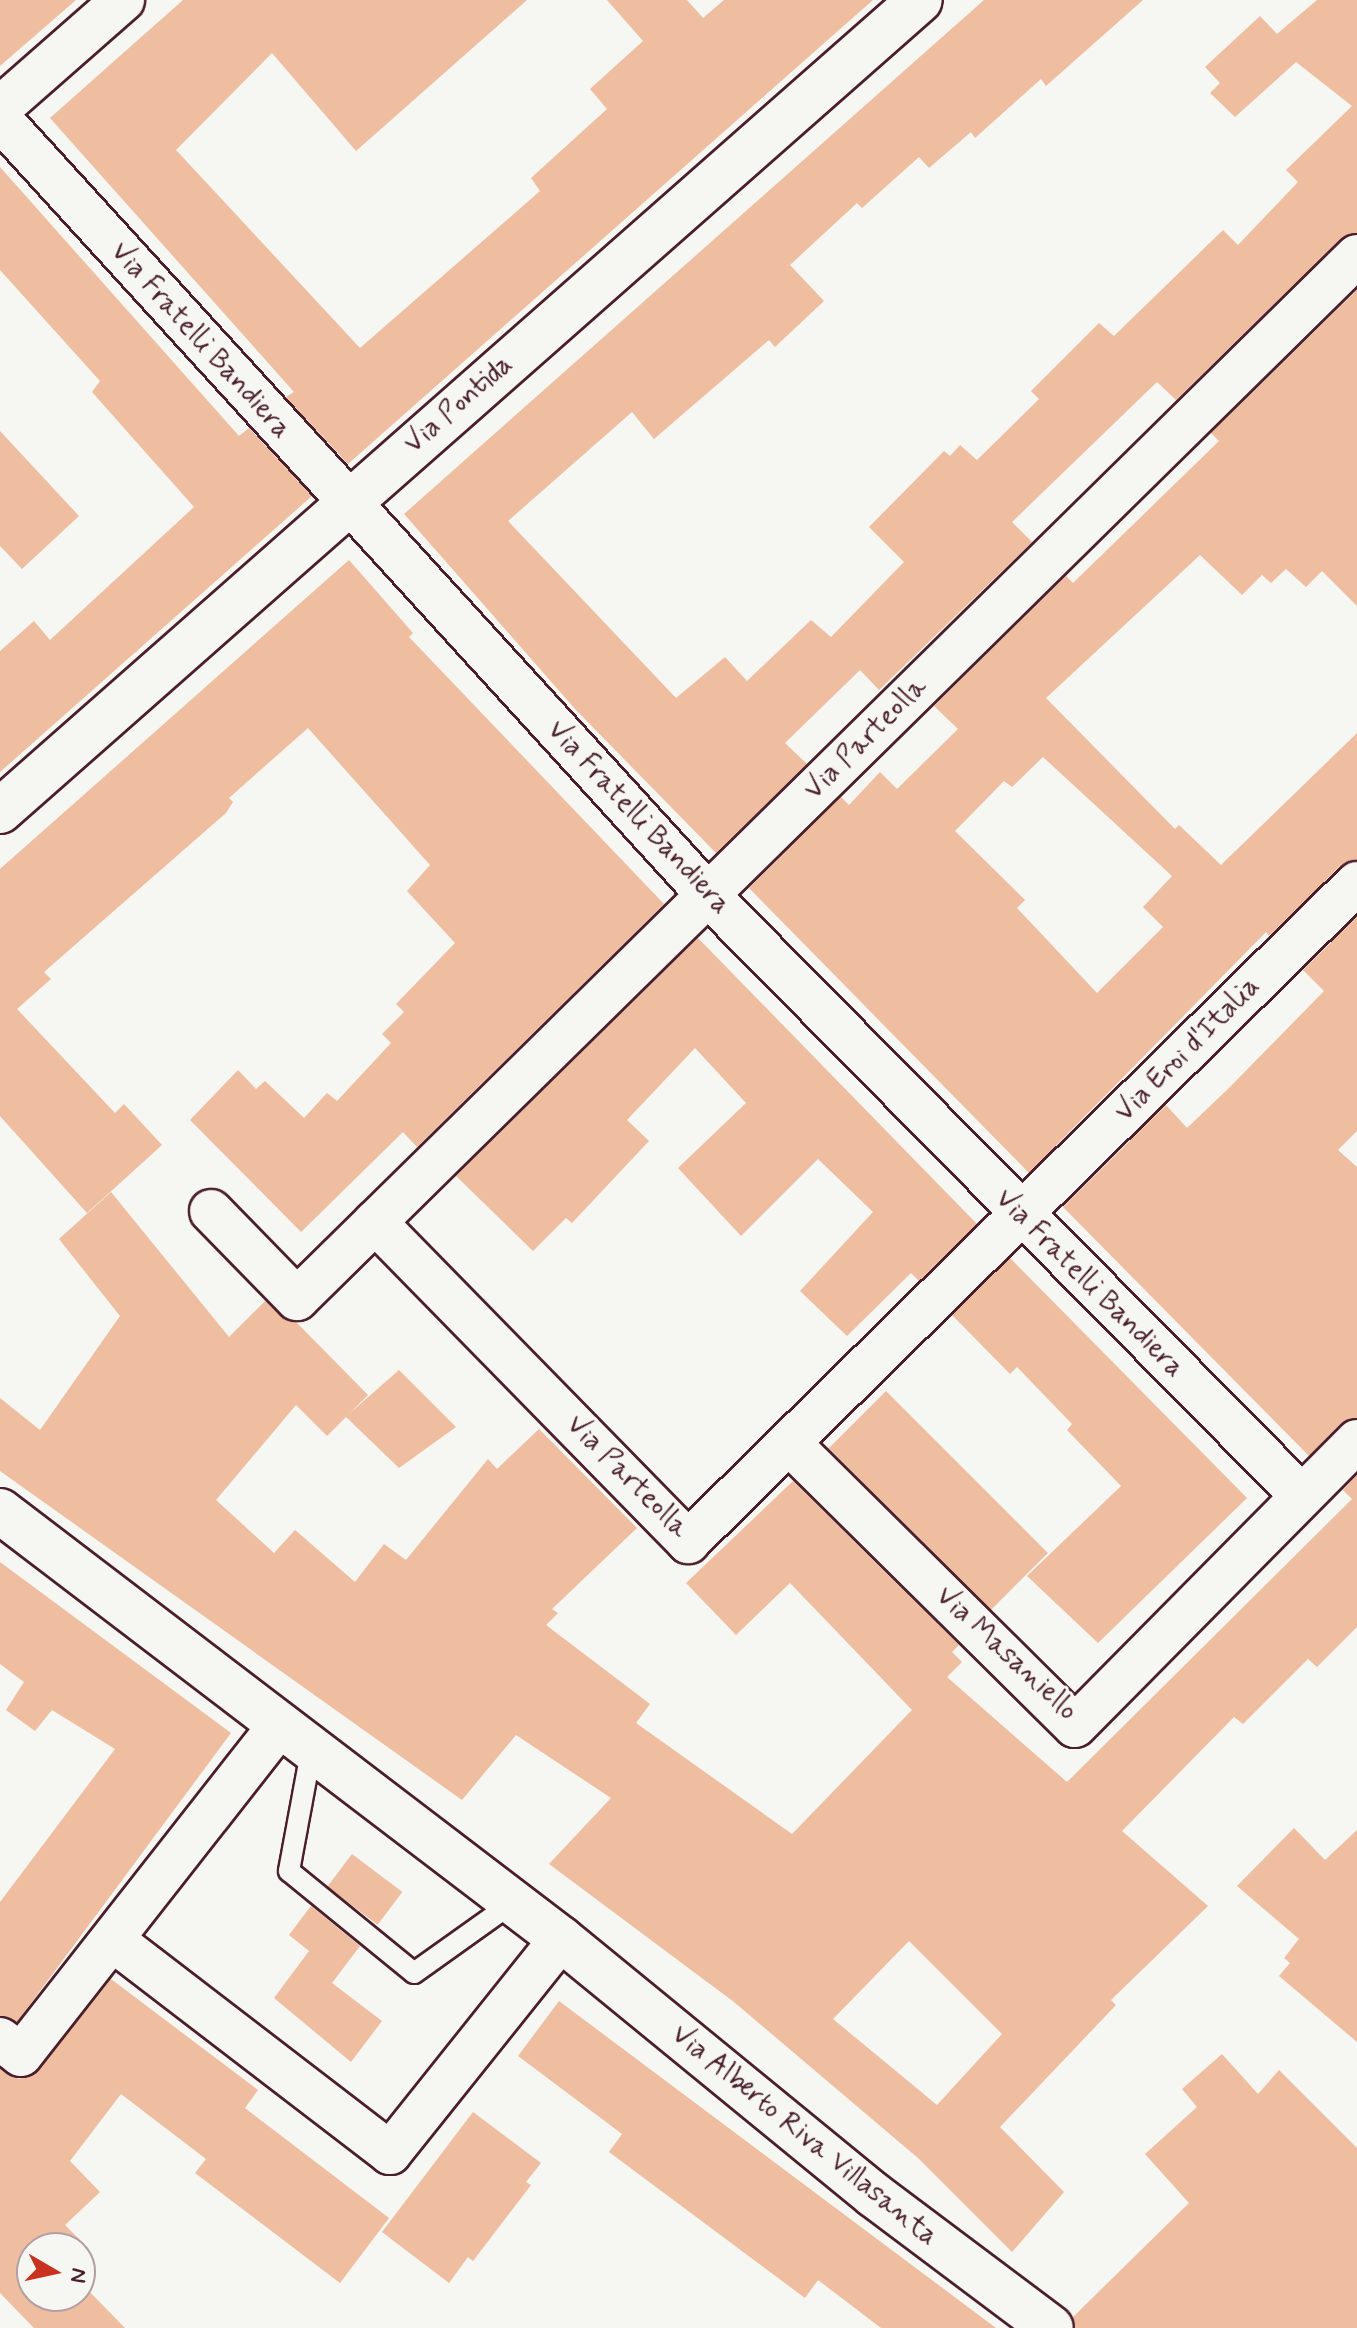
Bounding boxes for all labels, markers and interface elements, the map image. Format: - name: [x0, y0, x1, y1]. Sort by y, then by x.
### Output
- street label: Via Fratelli Bandiera: [104, 237, 296, 445]
- street label: Via Pontida: [399, 349, 519, 461]
- street label: Via Parteolla: [800, 673, 932, 805]
- street label: Via Fratelli Bandiera: [540, 715, 736, 921]
- street label: Via Eroi d'Italia: [1108, 970, 1268, 1130]
- street label: Via Fratelli Bandiera: [989, 1184, 1189, 1384]
- street label: Via Parteolla: [561, 1411, 693, 1543]
- street label: Via Masaniello: [929, 1581, 1083, 1727]
- street label: Via Alberto Riva Villasanta: [670, 2023, 938, 2249]
- north arrow: [16, 2232, 96, 2312]
- text: N: [63, 2266, 93, 2285]

